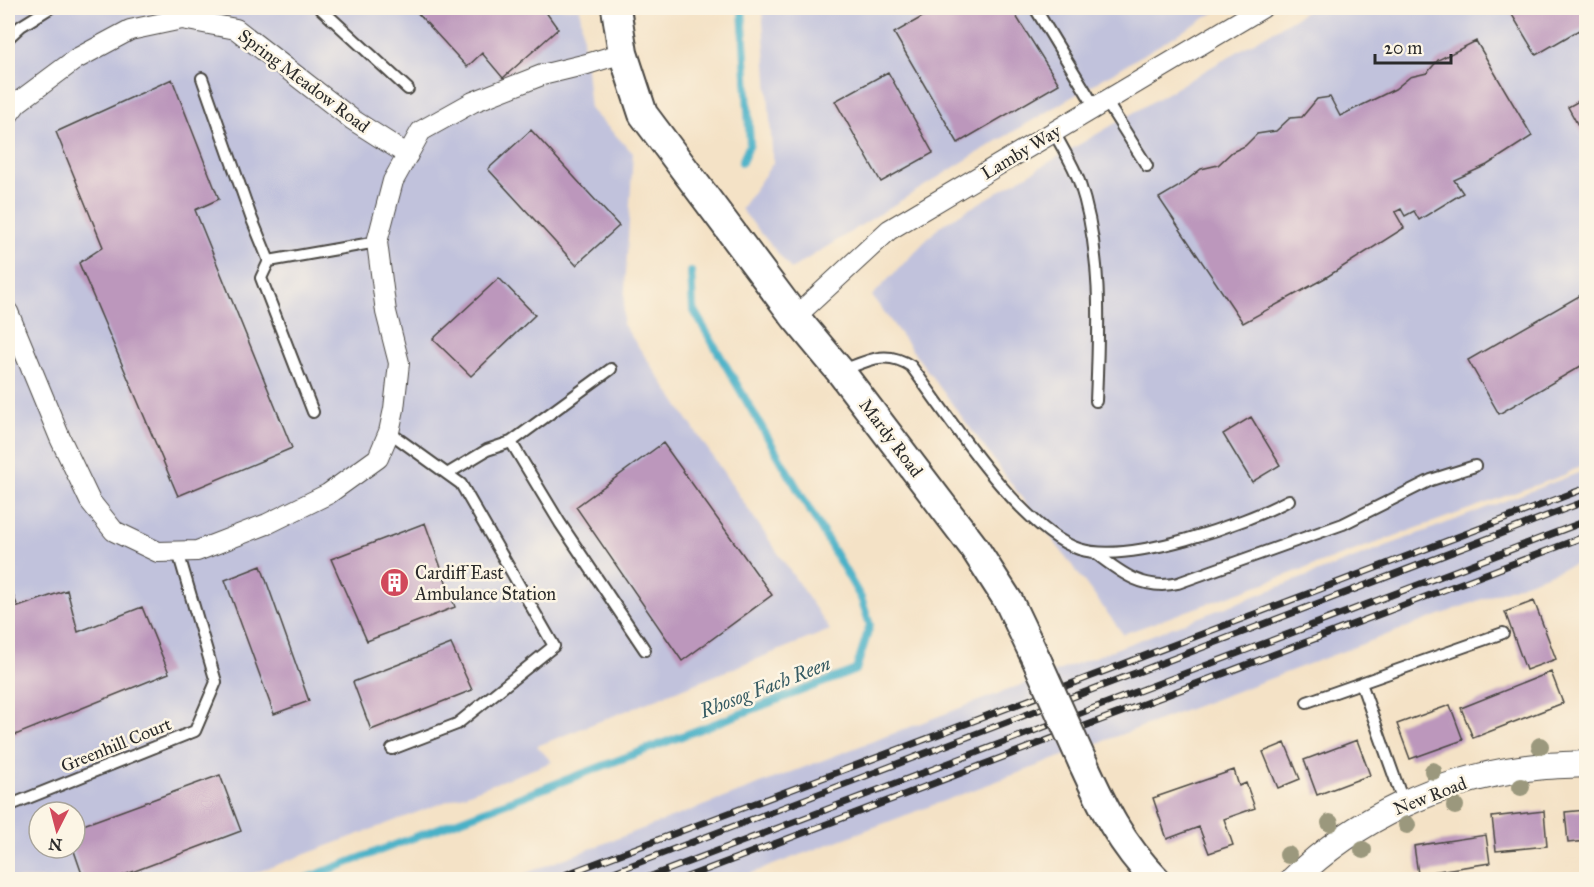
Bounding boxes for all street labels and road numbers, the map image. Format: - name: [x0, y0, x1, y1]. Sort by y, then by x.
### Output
- street label: Spring Meadow Road: [233, 24, 374, 138]
- street label: Lamby Way: [977, 119, 1065, 184]
- street label: Mardy Road: [854, 394, 928, 482]
- street label: Greenhill Court: [58, 713, 175, 777]
- street label: New Road: [1390, 772, 1470, 820]

